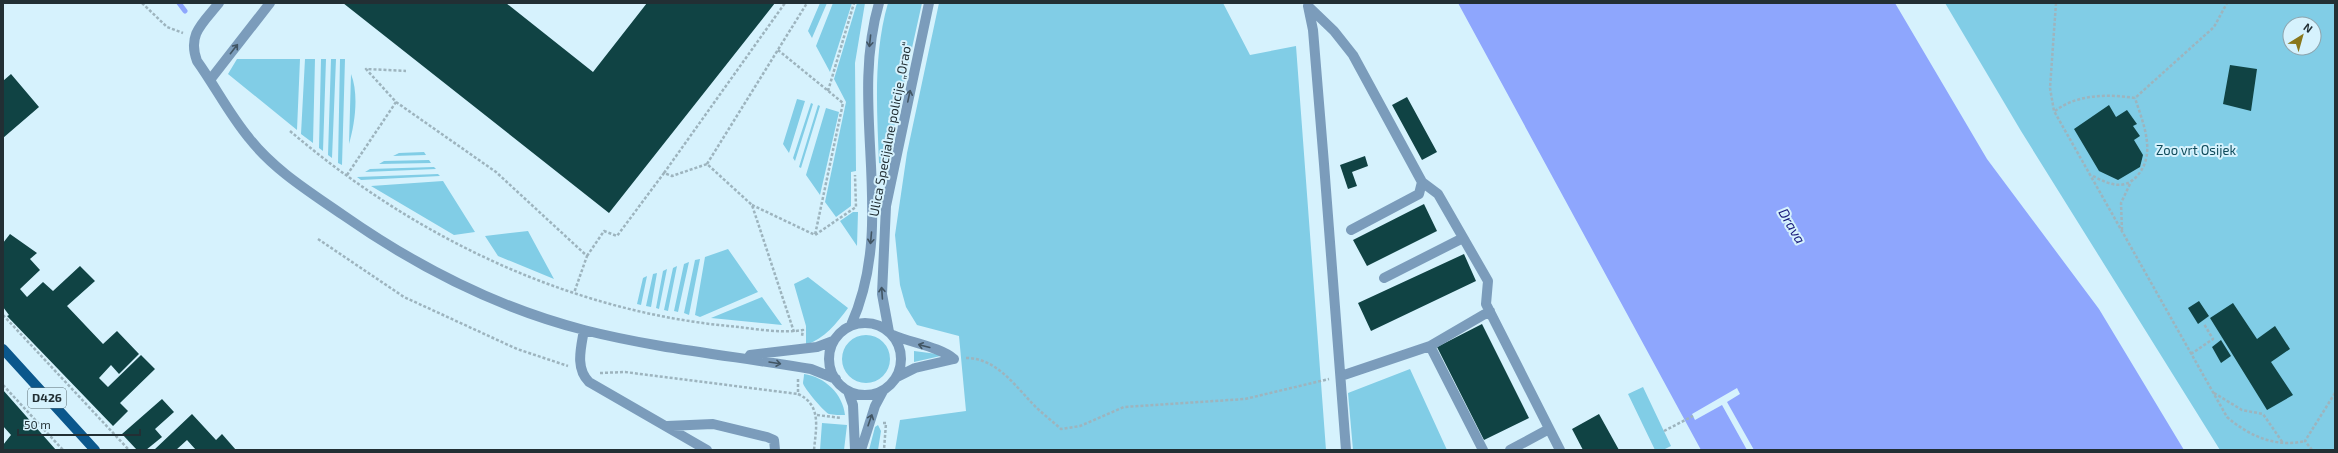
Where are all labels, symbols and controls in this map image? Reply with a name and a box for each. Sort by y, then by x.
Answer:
north arrow [2282,16,2322,56]
text: N [2301,20,2315,35]
one-way arrow [866,34,873,47]
street label: Ulica Specijalne policije „Orao“ [865,40,915,218]
one-way arrow [230,44,238,55]
one-way arrow [905,90,913,103]
park label: Zoo vrt Osijek [2156,142,2236,158]
water label: Drava [1776,205,1809,247]
one-way arrow [867,231,874,244]
one-way arrow [879,287,886,300]
one-way arrow [918,342,931,349]
one-way arrow [768,359,781,367]
road number: D426 [28,388,66,408]
scale bar [18,411,140,437]
one-way arrow [867,414,875,426]
text: 50 m [24,417,51,431]

